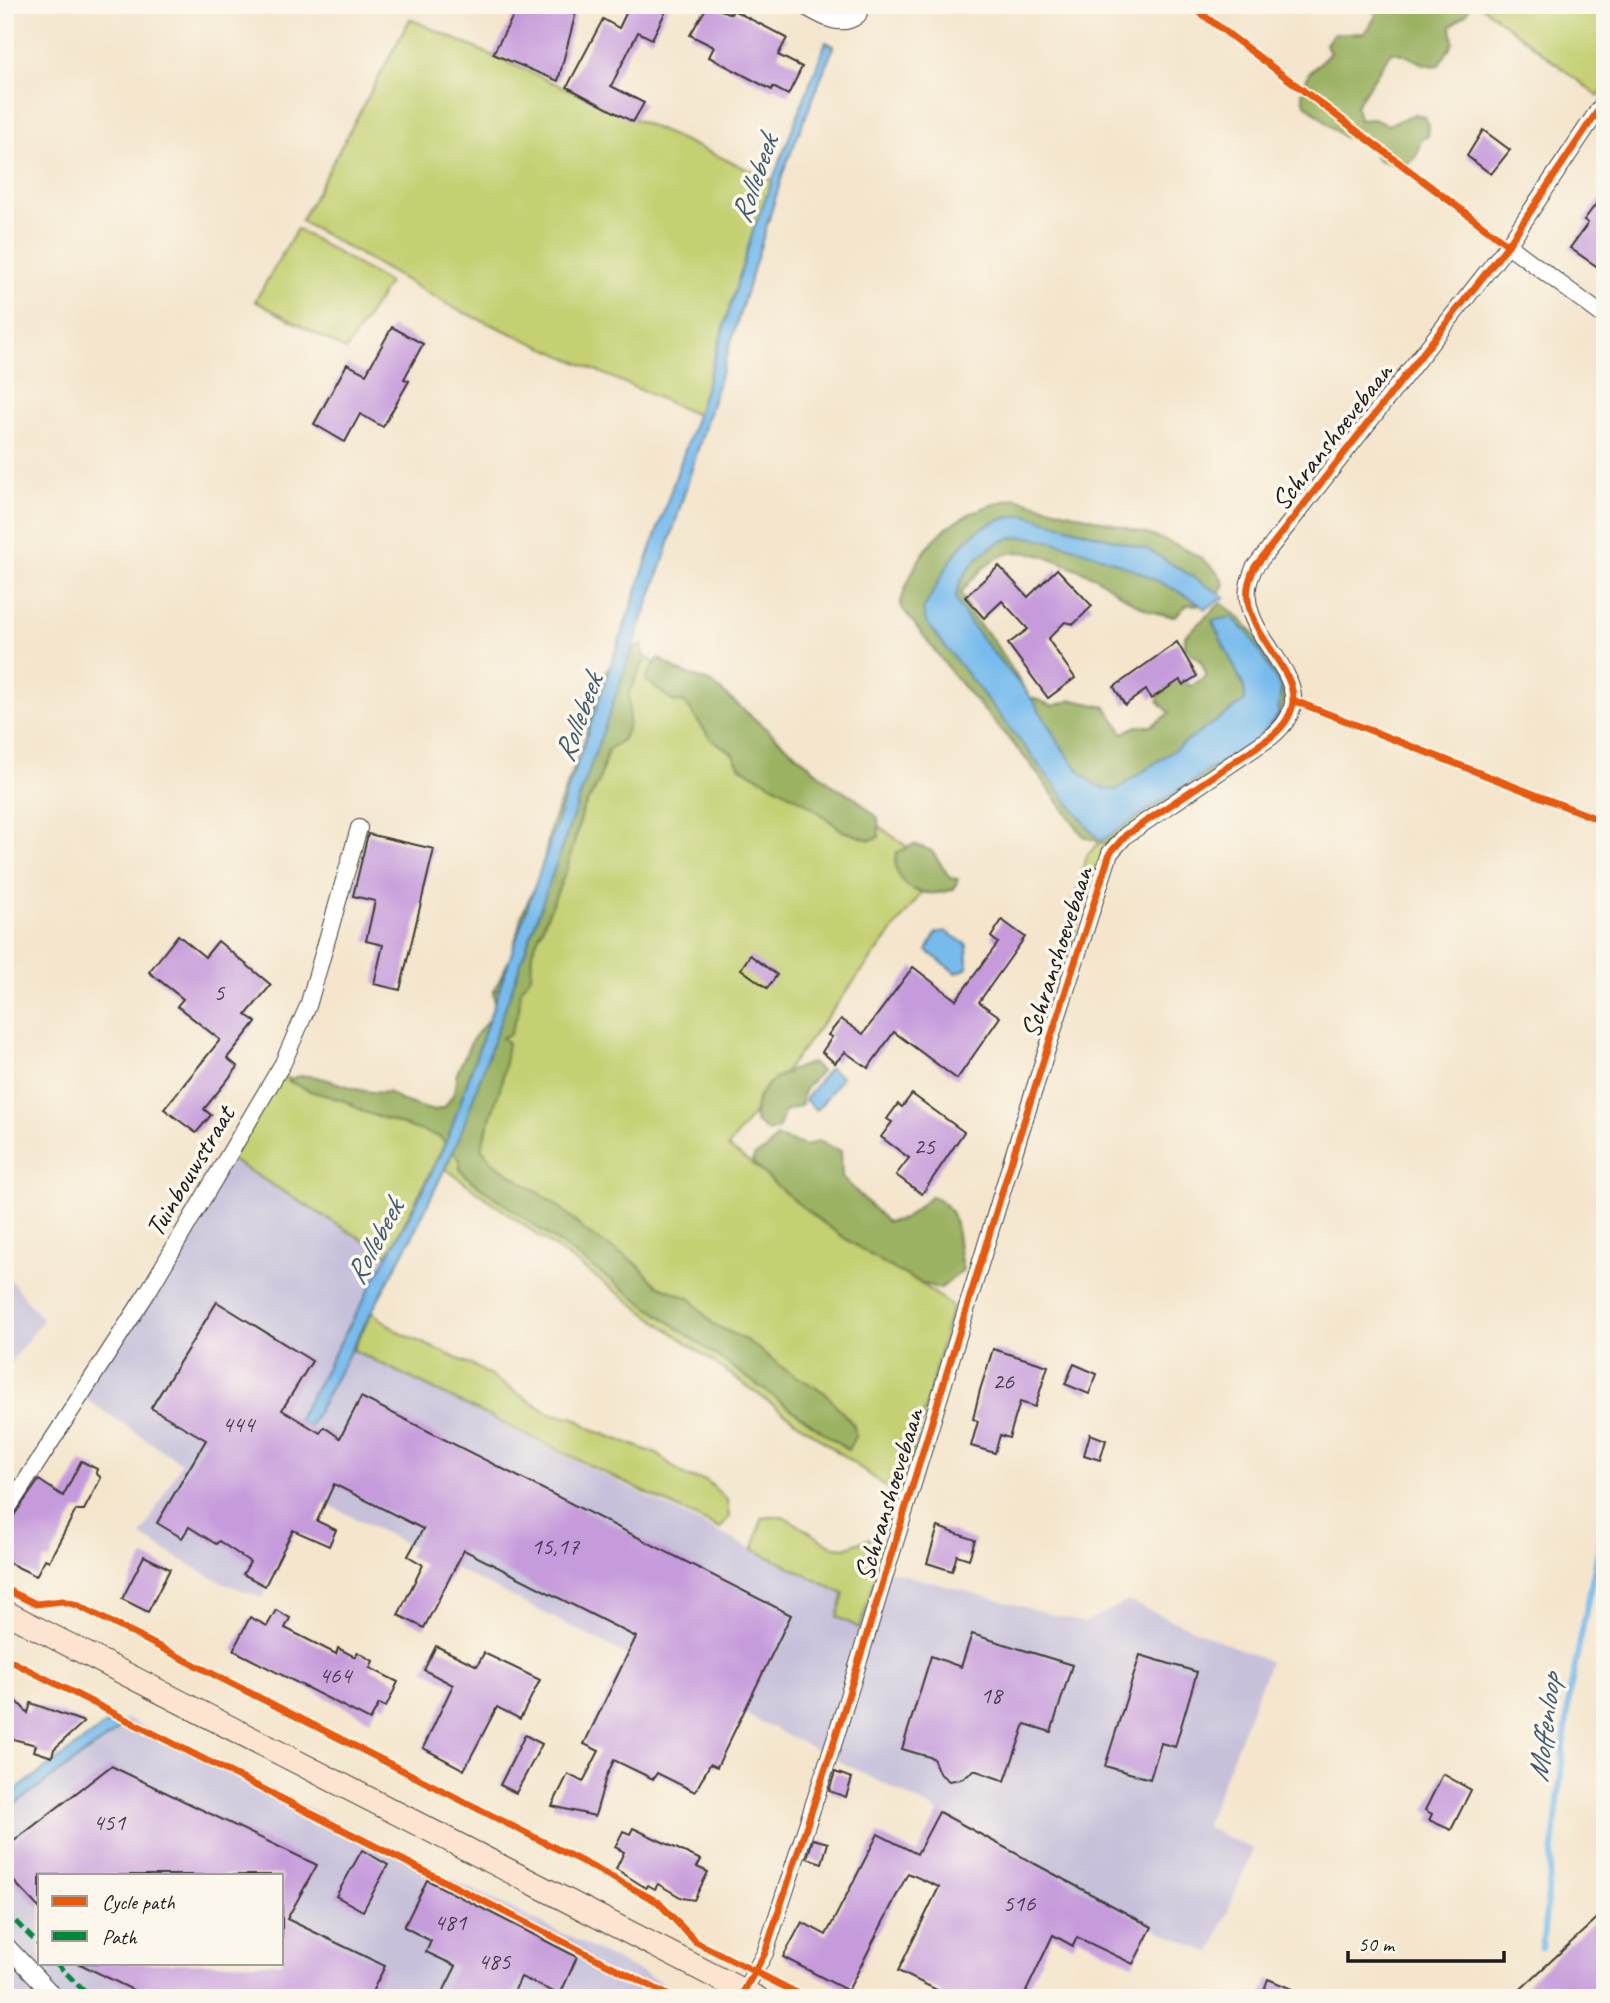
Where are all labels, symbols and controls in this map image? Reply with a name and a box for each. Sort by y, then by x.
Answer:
water label: Rollebeek [721,126,788,228]
street label: Schranshoevebaan [1263,354,1401,517]
water label: Rollebeek [545,665,613,767]
street label: Schranshoevebaan [1012,861,1101,1042]
house number: 5 [214,977,226,1007]
street label: Tuinbouwstraat [137,1097,244,1243]
house number: 25 [913,1131,936,1161]
water label: Rollebeek [336,1189,414,1291]
house number: 26 [992,1366,1015,1396]
street label: Schranshoevebaan [846,1403,932,1584]
house number: 444 [222,1409,256,1439]
house number: 15,17 [531,1531,580,1561]
house number: 464 [319,1660,353,1690]
water label: Moffenloop [1519,1668,1570,1784]
house number: 18 [980,1680,1004,1710]
house number: 451 [93,1807,126,1837]
legend [38,1874,284,1965]
house number: 516 [1003,1888,1036,1918]
text: Cycle path [102,1889,175,1915]
house number: 481 [434,1907,467,1937]
scale bar [1348,1919,1503,1963]
text: Path [102,1924,138,1950]
text: 50 m [1358,1931,1396,1957]
house number: 485 [478,1946,511,1976]

